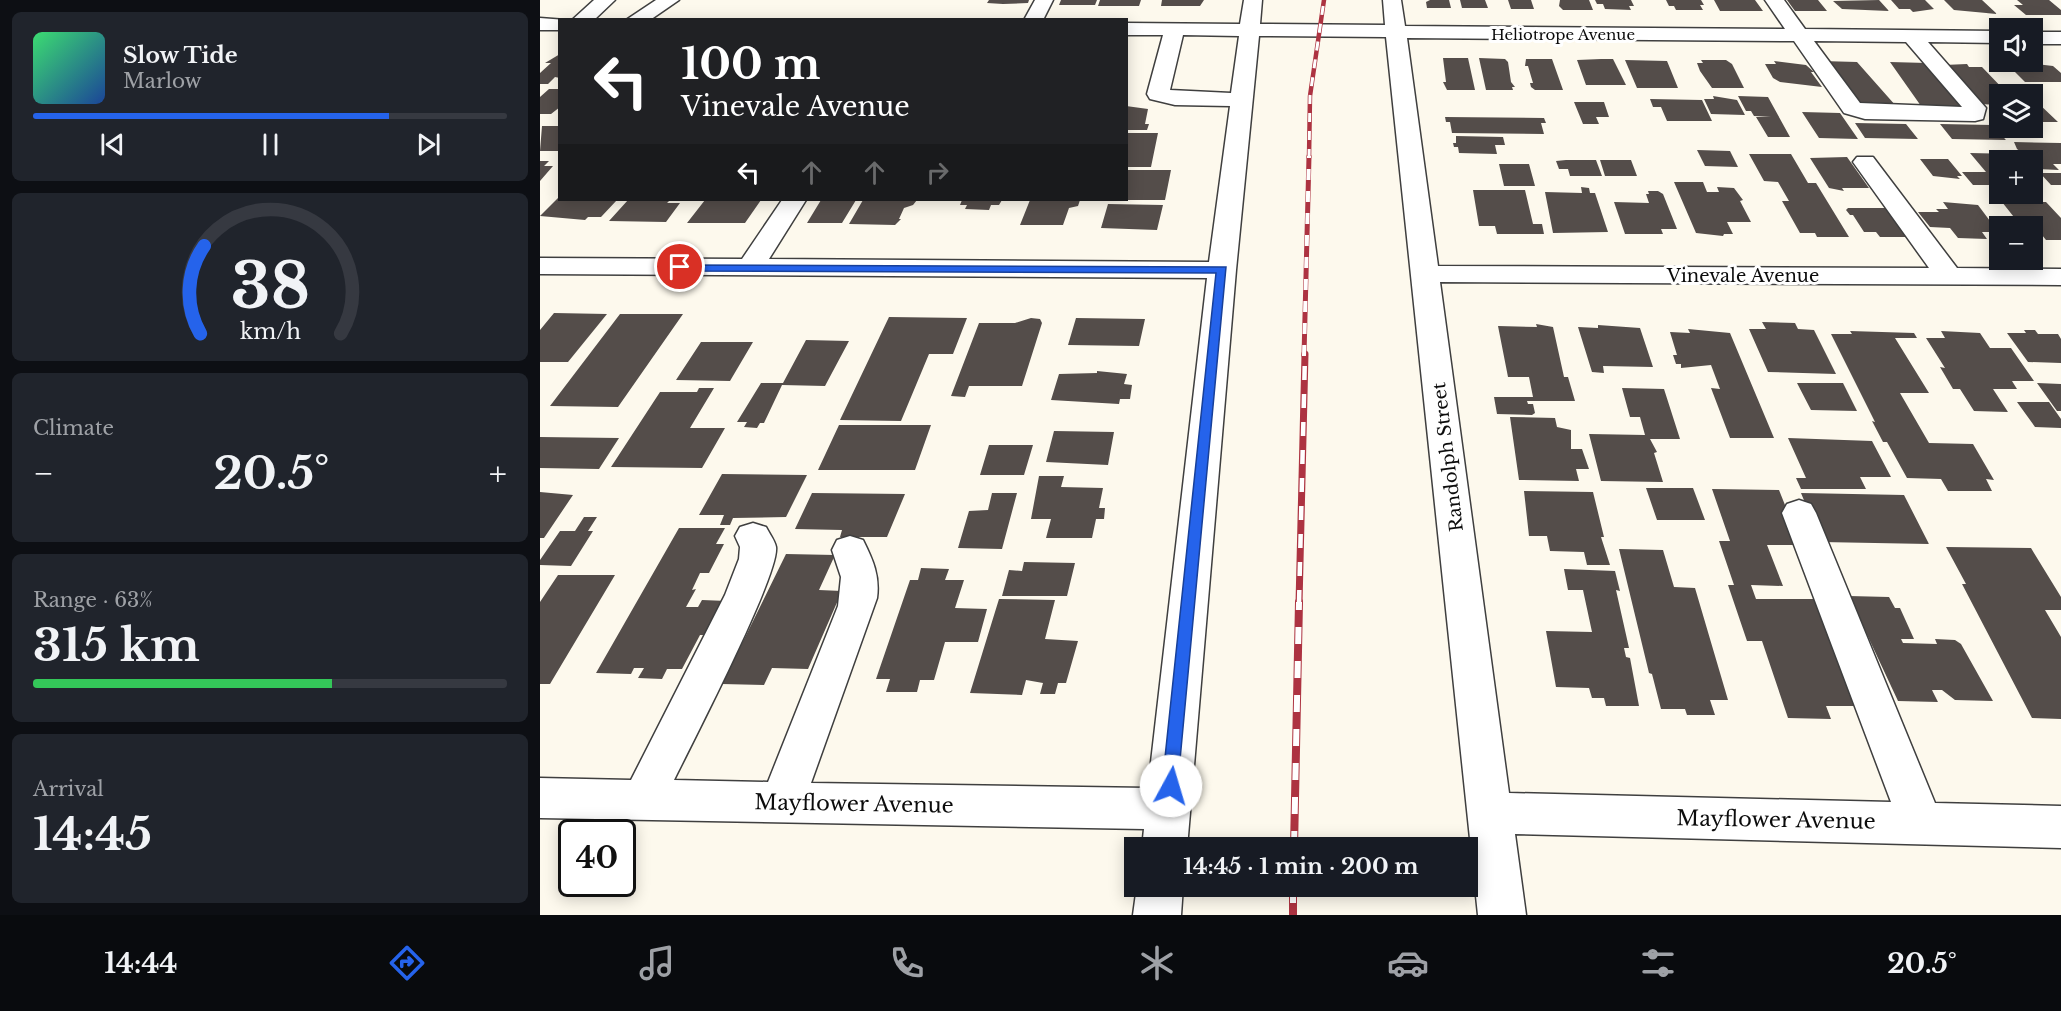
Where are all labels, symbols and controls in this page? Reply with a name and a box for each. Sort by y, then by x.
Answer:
map controls [1989,18,2043,270]
button: sound [1989,18,2043,72]
street label: Heliotrope Avenue [1491,25,1635,44]
text: 100 m [681,38,820,90]
text: Slow Tide [123,42,238,69]
icon: left [582,42,660,120]
text: Marlow [123,69,202,93]
button: layers [1989,84,2043,138]
text: Vinevale Avenue [681,90,910,123]
icon: previous [96,128,129,161]
icon: pause [254,128,287,161]
icon: next [412,128,445,161]
button: + [1989,150,2043,204]
icon: left [732,156,765,189]
icon: ahead [795,156,828,189]
icon: ahead [858,156,891,189]
icon: right [921,156,954,189]
button: − [1989,216,2043,270]
pin [654,241,705,292]
text: 38 [230,247,310,325]
icon: arrive [663,250,696,283]
street label: Vinevale Avenue [1666,265,1819,287]
text: km/h [240,318,301,345]
street label: Randolph Street [1428,381,1468,533]
text: Climate [33,416,114,440]
text: 20.5° [213,445,329,501]
text: − [33,453,54,494]
text: + [489,453,507,494]
text: Range · 63% [33,588,153,612]
text: 315 km [33,617,200,673]
position arrow [1139,754,1203,818]
text: Arrival [33,777,104,801]
street label: Mayflower Avenue [754,789,954,819]
street label: Mayflower Avenue [1676,805,1876,835]
text: 14:45 [33,806,152,862]
speed limit sign: 40 [558,819,636,897]
text: 14:45 · 1 min · 200 m [1183,853,1419,880]
icon: directions [386,942,428,984]
icon: music [636,942,678,984]
icon: phone [886,942,928,984]
icon: climate [1136,942,1178,984]
icon: car [1387,942,1429,984]
icon: filters [1637,942,1679,984]
text: 14:44 [104,947,177,980]
text: 20.5° [1887,947,1957,980]

